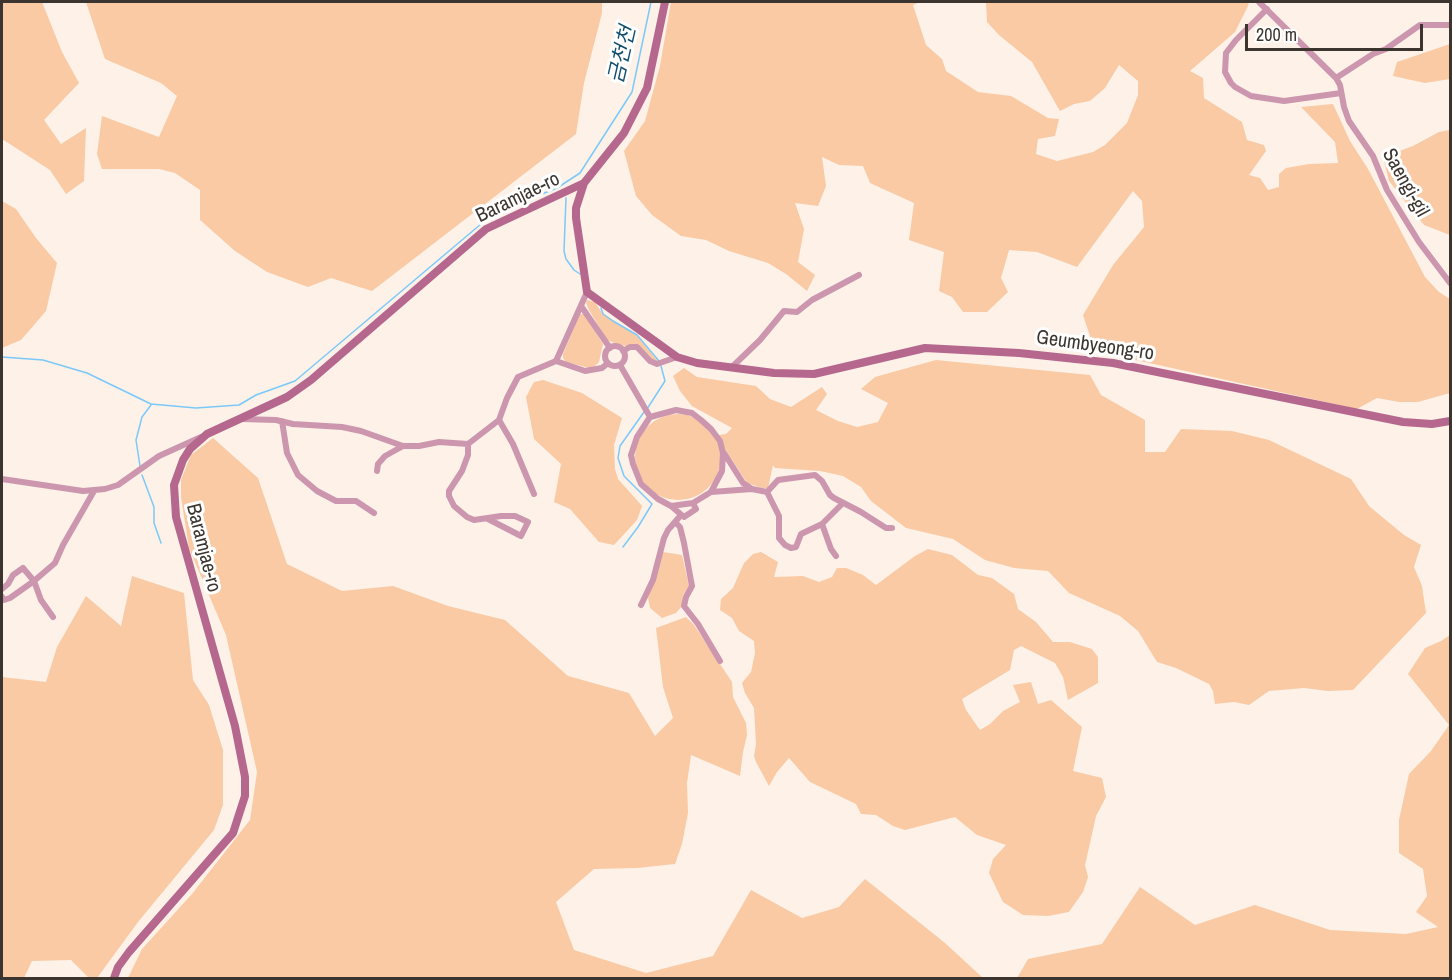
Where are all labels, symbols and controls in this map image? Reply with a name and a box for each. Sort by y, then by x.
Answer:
scale bar [1248,12,1426,50]
text: 200 m [1256,22,1297,47]
water label: 금천천 [604,24,642,86]
street label: Saengi-gil [1376,144,1434,222]
street label: Baramjae-ro [472,167,564,229]
street label: Geumbyeong-ro [1035,326,1155,366]
street label: Baramjae-ro [180,501,226,595]

